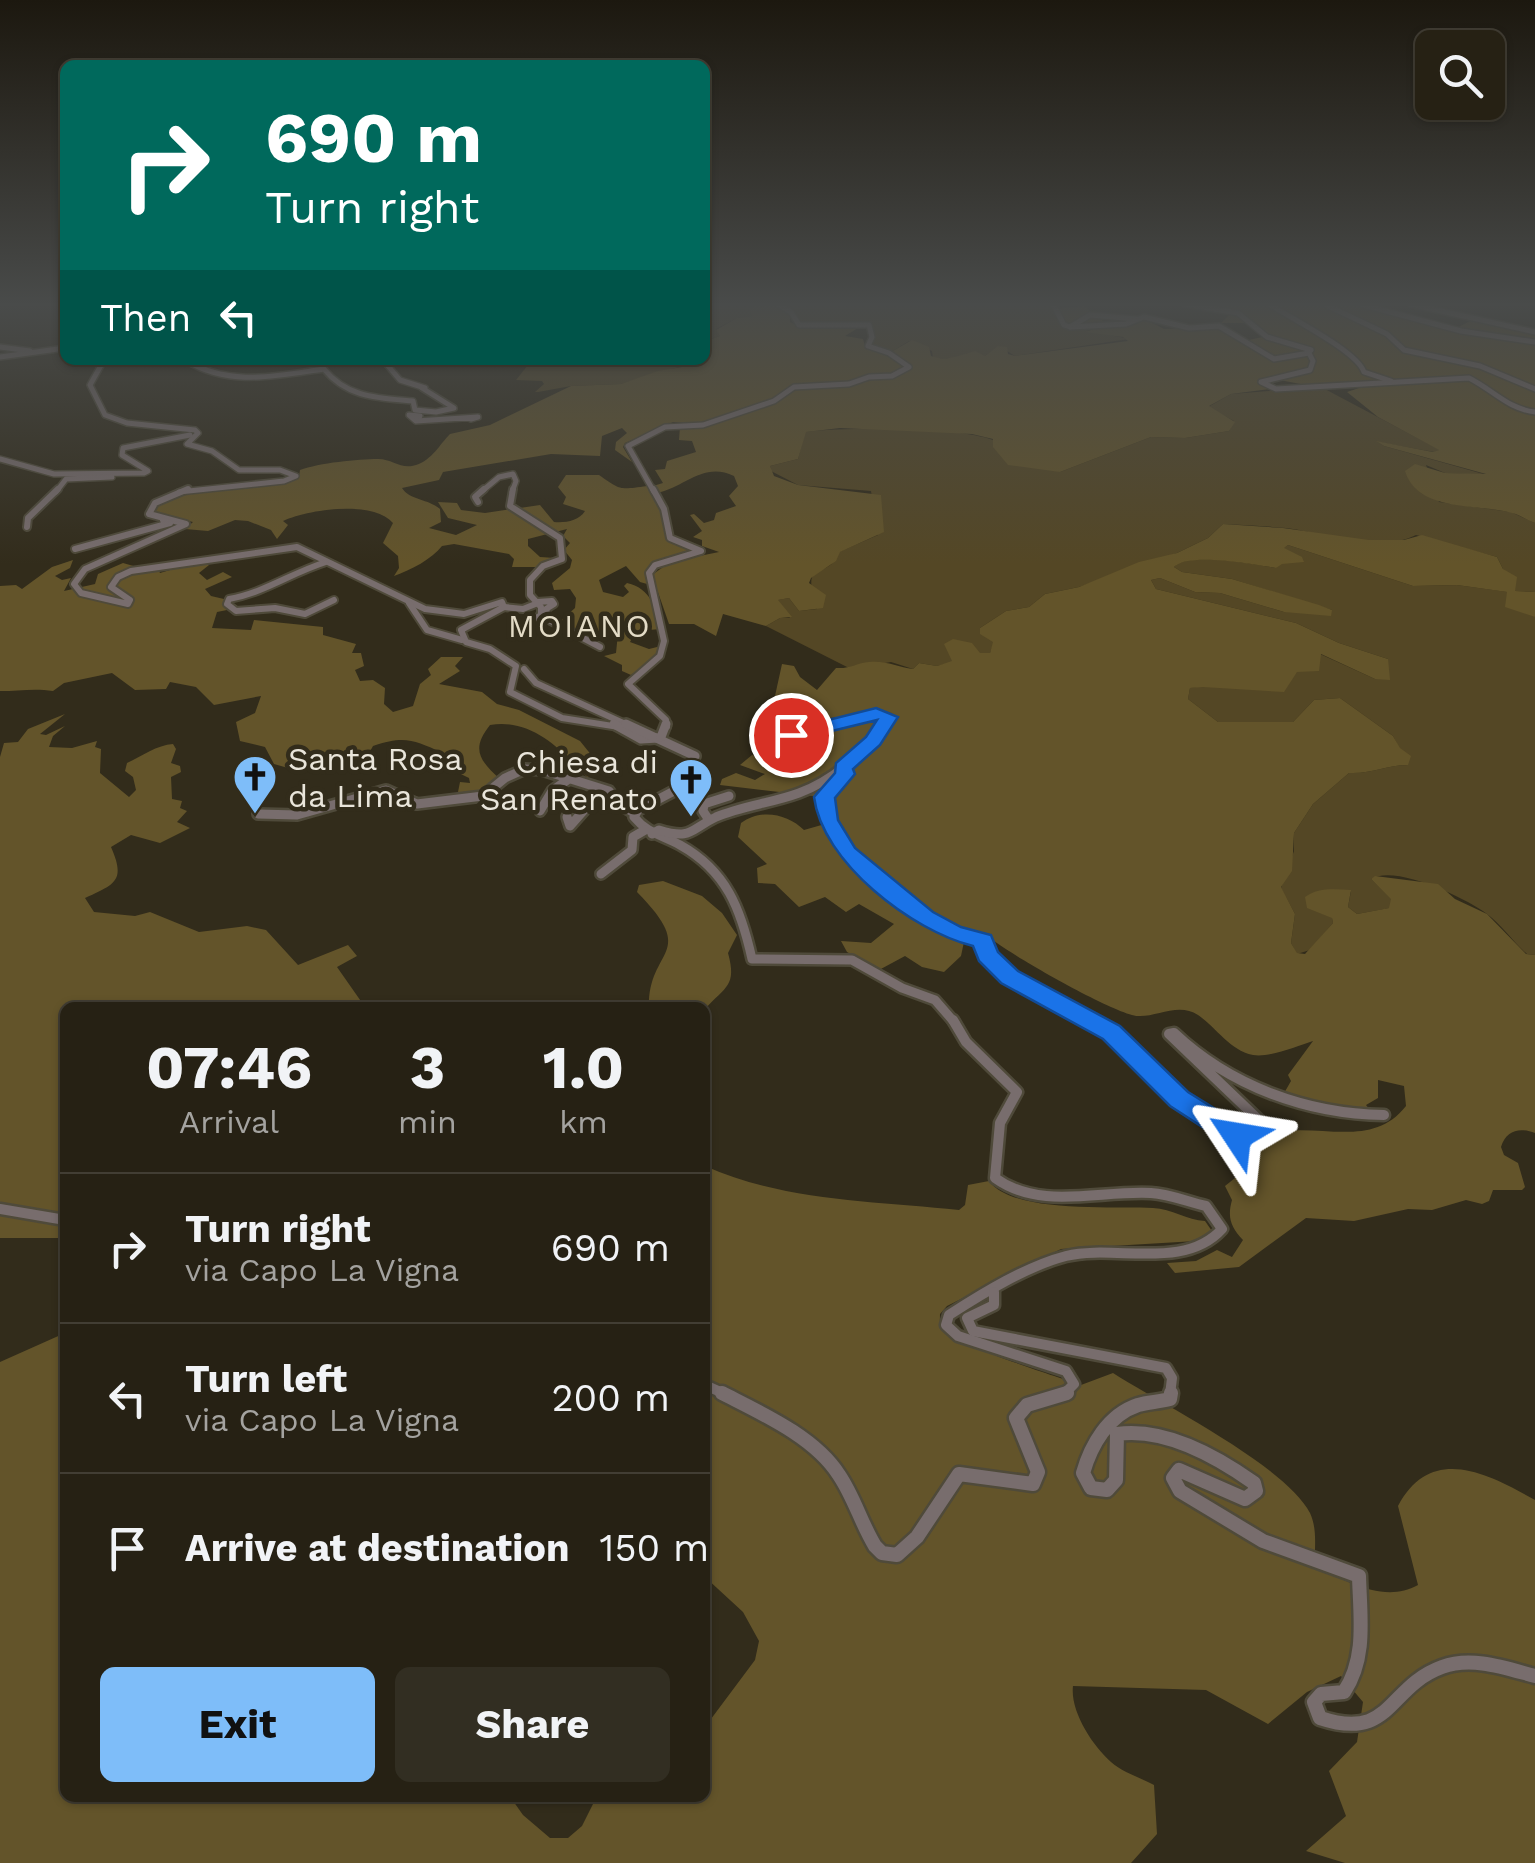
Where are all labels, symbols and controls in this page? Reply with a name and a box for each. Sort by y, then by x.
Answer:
map controls [1415,30,1505,120]
button: search [1415,30,1505,120]
text: 690 m [265,97,482,179]
icon: right [100,100,230,230]
text: Turn right [265,181,479,234]
icon: left [211,290,266,345]
text: Then [100,296,191,340]
district label: MOIANO [508,607,652,645]
pin [749,693,834,778]
icon: arrive [764,708,819,763]
place label: Santa Rosa da Lima [288,740,463,815]
place label: Chiesa di San Renato [480,743,658,818]
church icon: Santa Rosa da Lima [232,754,278,815]
church icon: Chiesa di San Renato [668,757,714,818]
text: 07:46 [146,1032,312,1103]
text: 3 [410,1032,445,1103]
text: 1.0 [543,1032,624,1103]
position arrow [1185,1084,1289,1188]
text: Arrival [179,1103,279,1141]
text: min [398,1103,457,1141]
text: km [559,1103,608,1141]
text: Turn right [185,1207,371,1251]
icon: right [100,1221,155,1276]
text: 690 m [551,1226,670,1270]
text: via Capo La Vigna [185,1251,459,1289]
text: Turn left [185,1357,347,1401]
icon: left [100,1371,155,1426]
text: 200 m [551,1376,670,1420]
text: via Capo La Vigna [185,1401,459,1439]
icon: arrive [100,1521,155,1576]
text: Arrive at destination [185,1526,570,1570]
text: 150 m [600,1526,709,1570]
button: Exit [100,1667,375,1782]
button: Share [395,1667,670,1782]

